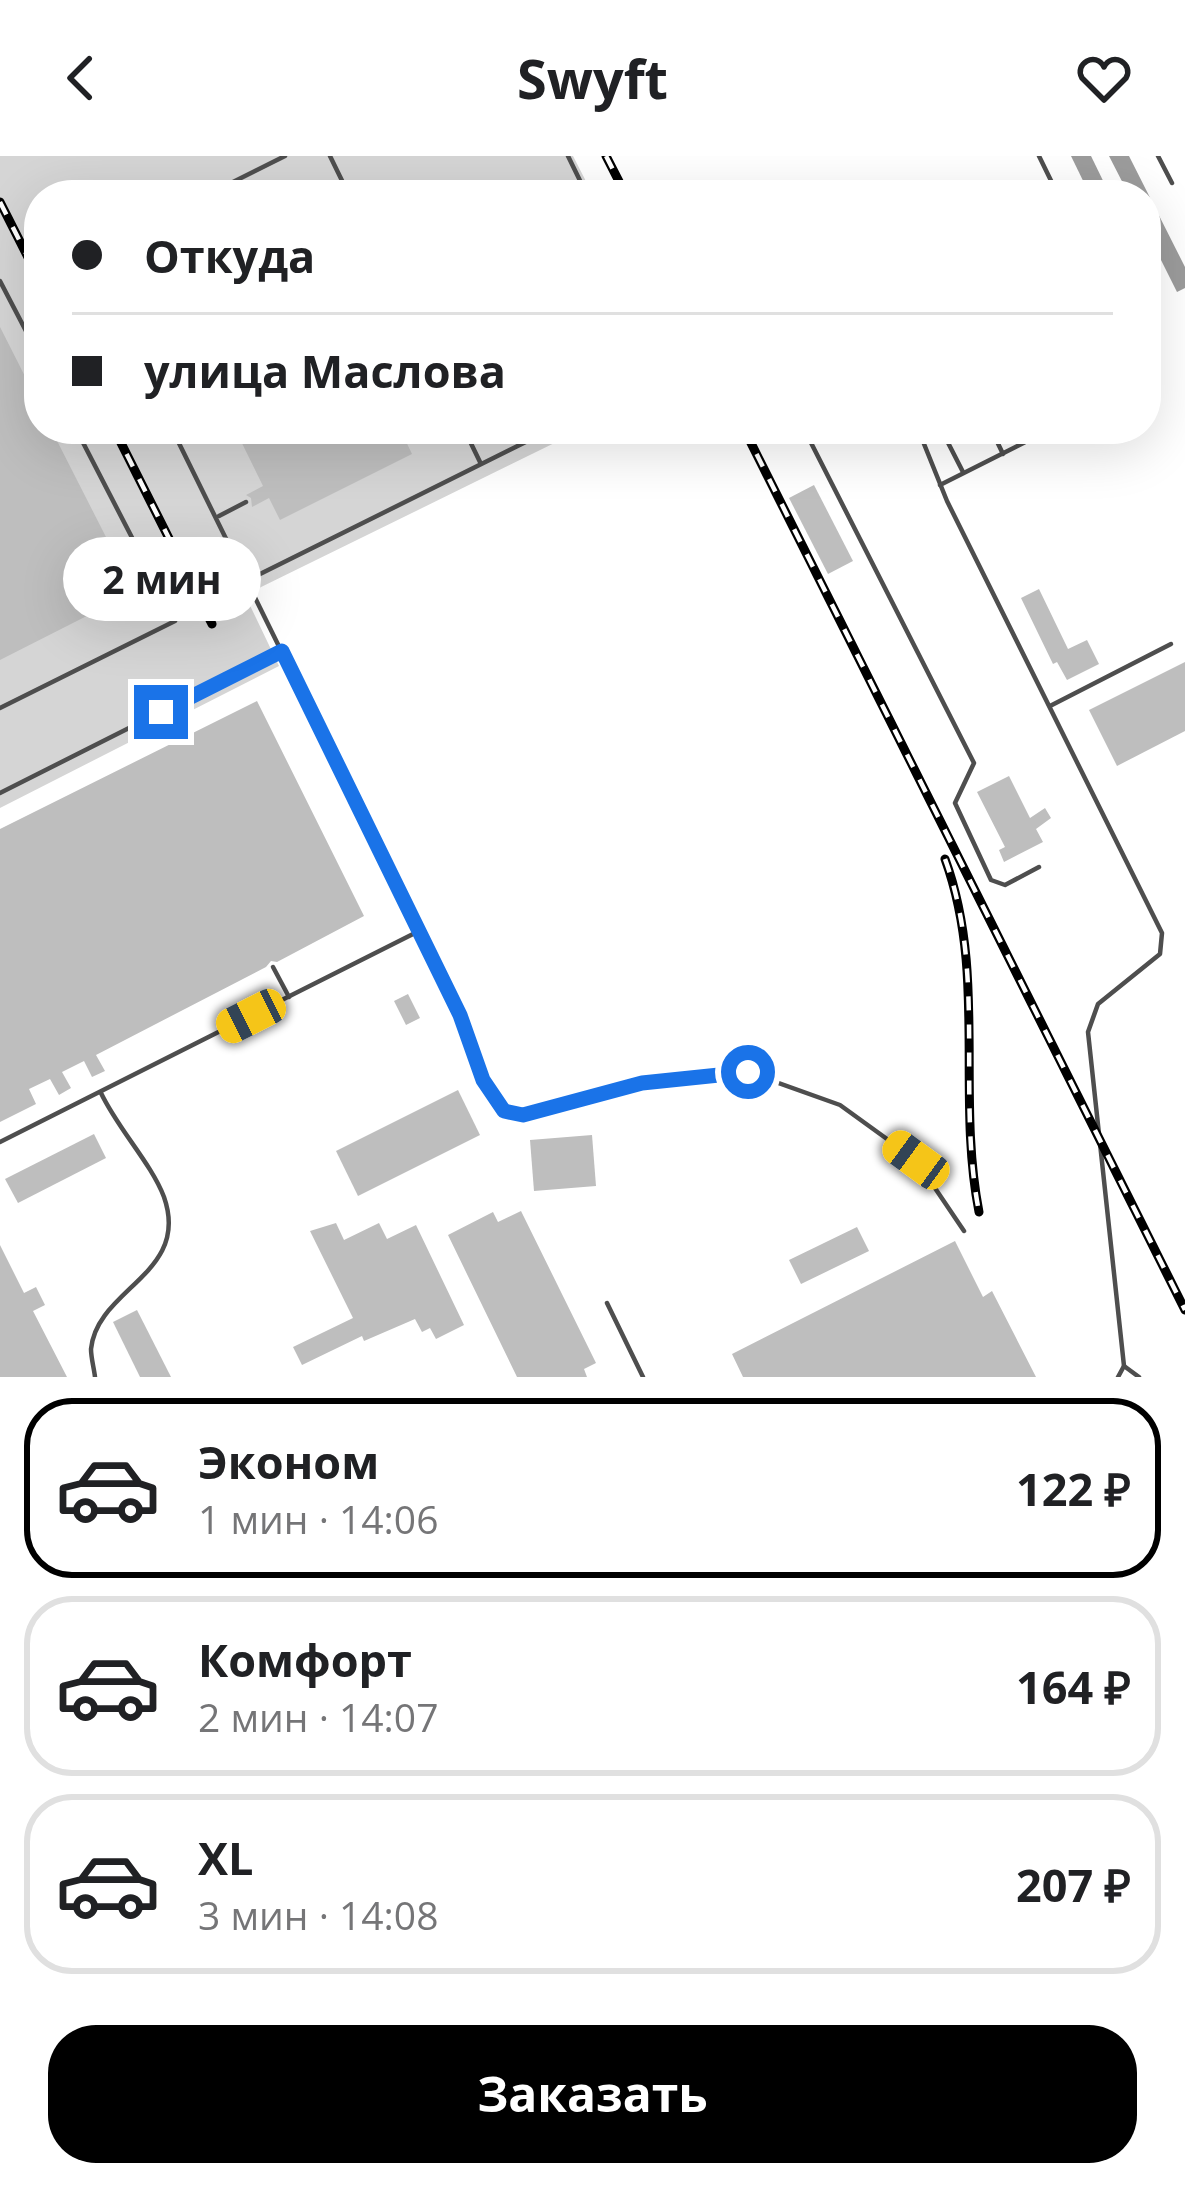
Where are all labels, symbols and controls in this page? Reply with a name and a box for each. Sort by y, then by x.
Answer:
text: Swyft [517,41,668,115]
icon: back [48,45,114,111]
icon: heart [1071,45,1137,111]
text: Откуда [144,225,315,286]
text: улица Маслова [144,340,506,401]
callout: 2 мин [62,538,260,622]
text: 2 мин [102,552,222,605]
route end [134,685,188,739]
car [211,984,291,1048]
route start [721,1045,775,1099]
car [876,1124,956,1196]
text: Эконом [198,1431,379,1492]
icon: car [54,1434,162,1542]
text: 122 ₽ [1016,1458,1131,1519]
text: 1 мин · 14:06 [198,1492,438,1545]
text: Комфорт [198,1629,412,1690]
icon: car [54,1632,162,1740]
text: 164 ₽ [1016,1656,1131,1717]
text: 2 мин · 14:07 [198,1690,438,1743]
text: XL [198,1827,253,1888]
icon: car [54,1830,162,1938]
text: 207 ₽ [1016,1854,1131,1915]
text: 3 мин · 14:08 [198,1888,438,1941]
button: Заказать [48,2025,1137,2163]

